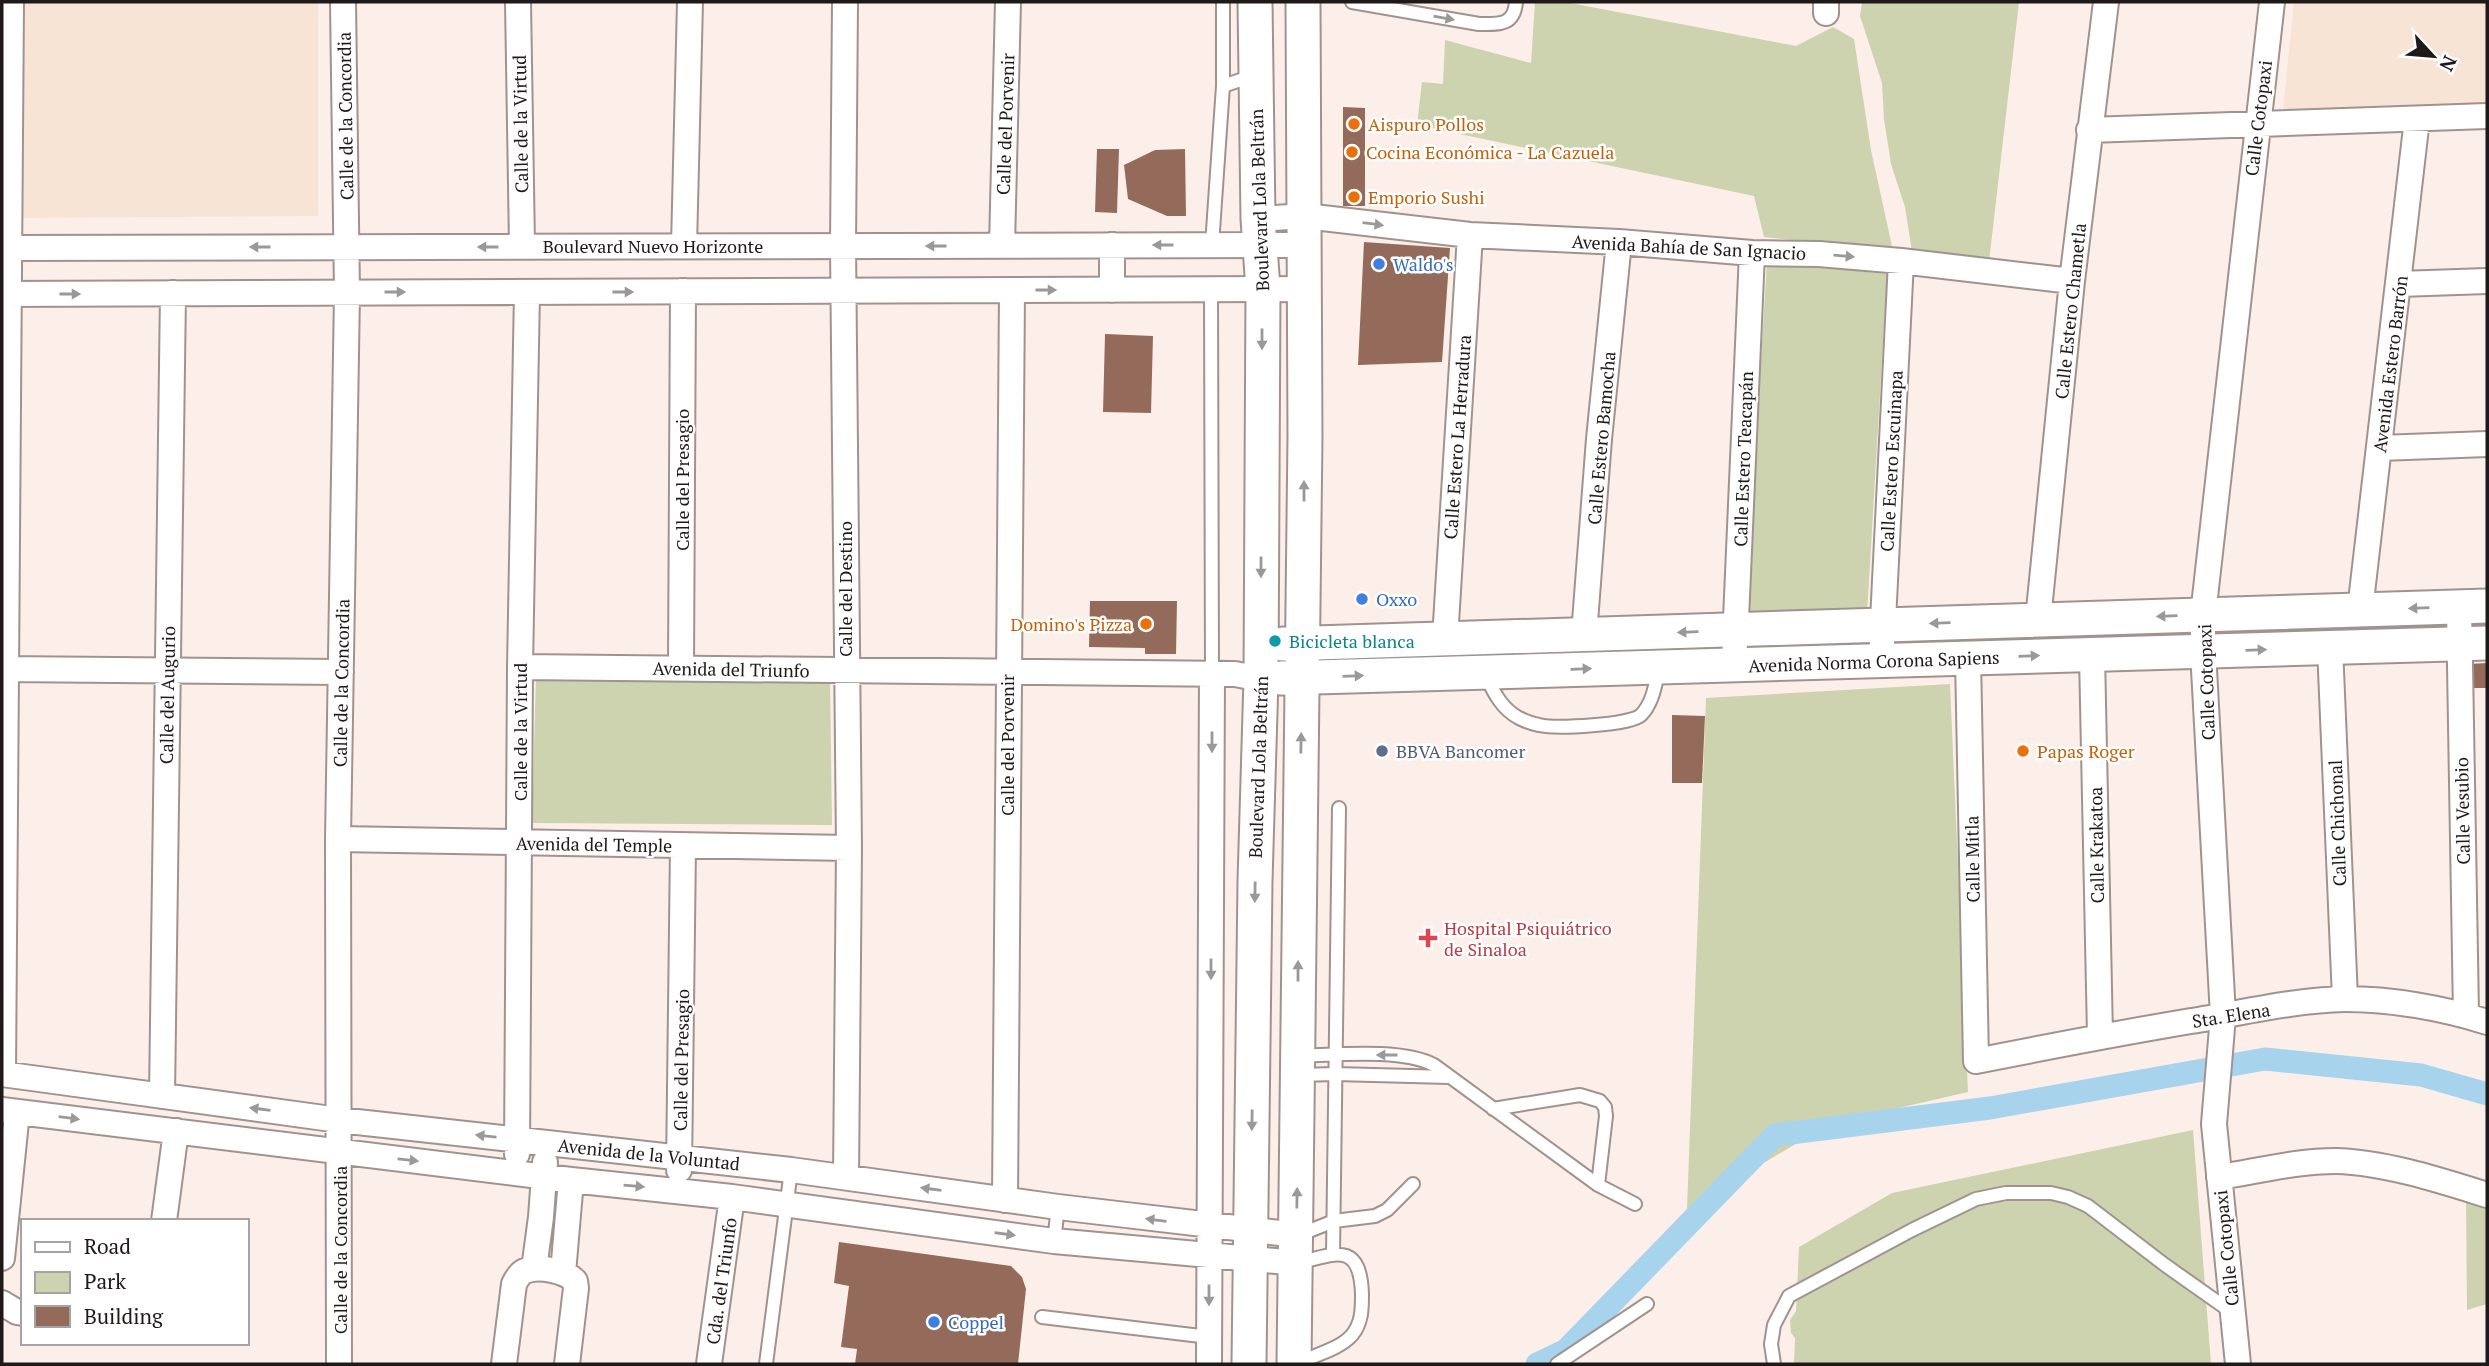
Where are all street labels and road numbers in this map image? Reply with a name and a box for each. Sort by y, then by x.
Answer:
street label: Calle de la Concordia [332,32,358,200]
street label: Calle del Porvenir [991,53,1019,195]
street label: Calle de la Virtud [507,55,533,193]
street label: Calle Cotopaxi [2239,59,2277,177]
street label: Boulevard Lola Beltrán [1244,108,1274,292]
street label: Calle Estero Chametla [2049,222,2091,400]
street label: Avenida Bahía de San Ignacio [1571,229,1807,265]
street label: Boulevard Nuevo Horizonte [543,234,763,258]
street label: Avenida Estero Barrón [2367,274,2413,454]
street label: Calle Estero La Herradura [1438,334,1476,540]
street label: Calle Estero Bamocha [1581,350,1621,526]
street label: Calle Estero Teacapán [1728,370,1758,547]
street label: Calle Estero Escuinapa [1874,370,1908,552]
street label: Calle del Presagio [670,409,694,551]
street label: Calle del Destino [833,521,857,657]
street label: Calle de la Concordia [328,599,354,767]
street label: Calle Cotopaxi [2192,623,2220,741]
street label: Calle del Augurio [154,626,180,764]
street label: Avenida Norma Corona Sapiens [1748,645,2000,677]
street label: Avenida del Triunfo [652,656,810,682]
street label: Calle de la Virtud [508,663,532,801]
street label: Calle del Porvenir [995,674,1019,816]
street label: Boulevard Lola Beltrán [1243,675,1273,859]
street label: Calle Vesubio [2449,757,2475,865]
street label: Calle Chichonal [2323,759,2351,887]
street label: Calle Krakatoa [2083,786,2109,904]
street label: Calle Mitla [1959,815,1985,903]
street label: Avenida del Temple [516,831,672,857]
street label: Calle del Presagio [668,989,694,1131]
street label: Sta. Elena [2190,997,2272,1033]
street label: Avenida de la Voluntad [557,1132,741,1176]
street label: Calle de la Concordia [328,1166,352,1334]
street label: Calle Cotopaxi [2208,1189,2244,1307]
street label: Cda. del Triunfo [700,1216,742,1346]

